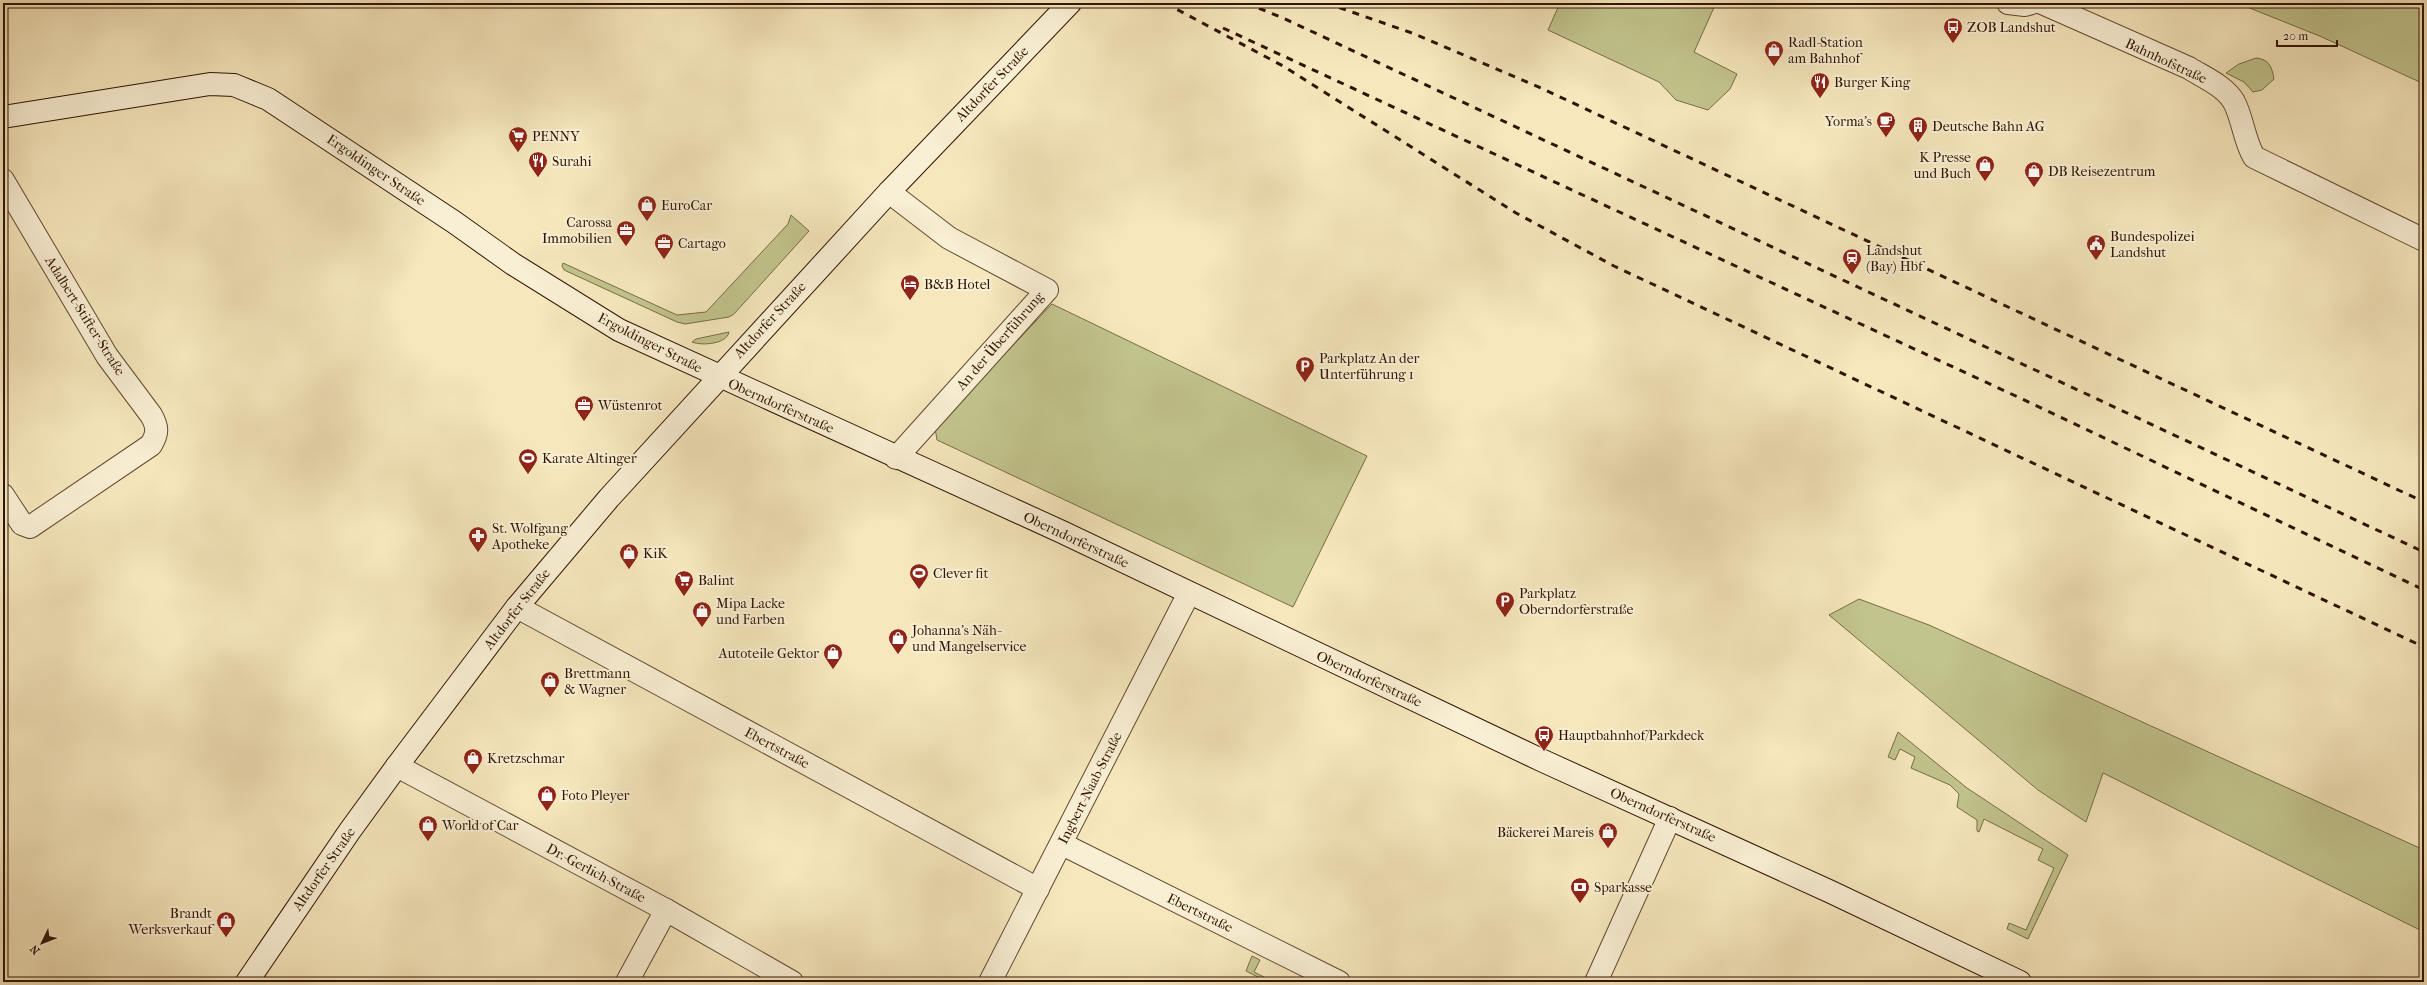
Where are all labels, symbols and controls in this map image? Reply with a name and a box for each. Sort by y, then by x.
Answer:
bus stop icon: ZOB Landshut [1942,16,1964,44]
place label: ZOB Landshut [1967,19,2056,36]
scale bar [2277,22,2337,48]
text: 20 m [2283,29,2308,43]
place label: Radl-Station am Bahnhof [1788,34,1863,67]
street label: Bahnhofstraße [2122,35,2210,87]
shop icon: Radl-Station am Bahnhof [1763,39,1785,67]
street label: Altdorfer Straße [951,43,1032,126]
restaurant icon: Burger King [1809,71,1831,99]
place label: Burger King [1834,74,1911,91]
cafe icon: Yorma's [1875,110,1897,138]
place label: Yorma's [1824,113,1872,130]
building icon: Deutsche Bahn AG [1907,115,1929,143]
place label: Deutsche Bahn AG [1932,118,2045,135]
supermarket icon: PENNY [507,125,529,153]
place label: PENNY [532,128,580,145]
street label: Ergoldinger Straße [324,131,429,209]
place label: K Presse und Buch [1912,149,1971,182]
restaurant icon: Surahi [527,150,549,178]
place label: Surahi [552,153,592,170]
shop icon: K Presse und Buch [1974,154,1996,182]
shop icon: DB Reisezentrum [2023,160,2045,188]
place label: DB Reisezentrum [2048,163,2156,180]
shop icon: EuroCar [636,194,658,222]
place label: EuroCar [661,197,712,214]
place label: Carossa Immobilien [542,214,613,247]
office icon: Carossa Immobilien [615,219,637,247]
place label: Bundespolizei Landshut [2110,228,2195,261]
office icon: Cartago [653,232,675,260]
public building icon: Bundespolizei Landshut [2085,233,2107,261]
place label: Cartago [678,235,726,252]
place label: Landshut (Bay) Hbf [1866,242,1926,275]
station icon: Landshut (Bay) Hbf [1841,247,1863,275]
street label: Adalbert-Stifter-Straße [41,252,129,379]
hotel icon: B&B Hotel [899,273,921,301]
place label: B&B Hotel [924,276,991,293]
street label: Altdorfer Straße [730,278,810,362]
street label: An der Überführung [952,288,1048,394]
street label: Ergoldinger Straße [595,309,705,377]
place label: Parkplatz An der Unterführung 1 [1319,350,1420,383]
parking icon: Parkplatz An der Unterführung 1 [1294,355,1316,383]
street label: Oberndorferstraße [725,375,837,437]
office icon: Wüstenrot [573,394,595,422]
place label: Wüstenrot [597,397,662,414]
sports icon: Karate Altinger [517,447,539,475]
place label: Karate Altinger [542,450,637,467]
street label: Oberndorferstraße [1021,508,1132,572]
place label: St. Wolfgang Apotheke [491,520,568,553]
pharmacy icon: St. Wolfgang Apotheke [467,525,489,553]
shop icon: KiK [618,542,640,570]
place label: KiK [643,545,668,562]
sports icon: Clever fit [908,562,930,590]
street label: Altdorfer Straße [480,565,554,654]
place label: Clever fit [933,565,988,582]
supermarket icon: Balint [673,569,695,597]
place label: Balint [698,572,735,589]
place label: Parkplatz Oberndorferstraße [1519,585,1633,618]
parking icon: Parkplatz Oberndorferstraße [1494,590,1516,618]
place label: Mipa Lacke und Farben [715,595,785,628]
shop icon: Mipa Lacke und Farben [691,600,713,628]
place label: Johanna's Näh- und Mangelservice [911,622,1027,655]
shop icon: Johanna's Näh- und Mangelservice [887,627,909,655]
shop icon: Autoteile Gektor [822,642,844,670]
place label: Autoteile Gektor [717,645,819,662]
street label: Oberndorferstraße [1314,647,1425,711]
place label: Brettmann & Wagner [564,665,630,698]
shop icon: Brettmann & Wagner [539,670,561,698]
street label: Ebertstraße [742,724,812,772]
bus stop icon: Hauptbahnhof/Parkdeck [1533,724,1555,752]
place label: Hauptbahnhof/Parkdeck [1558,727,1705,744]
street label: Ingbert-Naab-Straße [1054,729,1126,847]
shop icon: Kretzschmar [462,747,484,775]
place label: Kretzschmar [487,750,564,767]
shop icon: Foto Pleyer [536,784,558,812]
street label: Oberndorferstraße [1607,784,1719,846]
place label: Foto Pleyer [561,787,630,804]
shop icon: World of Car [417,814,439,842]
place label: World of Car [441,817,519,834]
shop icon: Bäckerei Mareis [1597,821,1619,849]
street label: Altdorfer Straße [288,824,359,915]
place label: Bäckerei Mareis [1497,824,1594,841]
street label: Dr.-Gerlich-Straße [543,840,649,906]
bank icon: Sparkasse [1569,876,1591,904]
place label: Sparkasse [1594,879,1652,896]
street label: Ebertstraße [1164,890,1236,936]
place label: Brandt Werksverkauf [127,905,215,938]
shop icon: Brandt Werksverkauf [215,910,237,938]
north arrow [22,923,62,963]
text: N [27,942,43,957]

